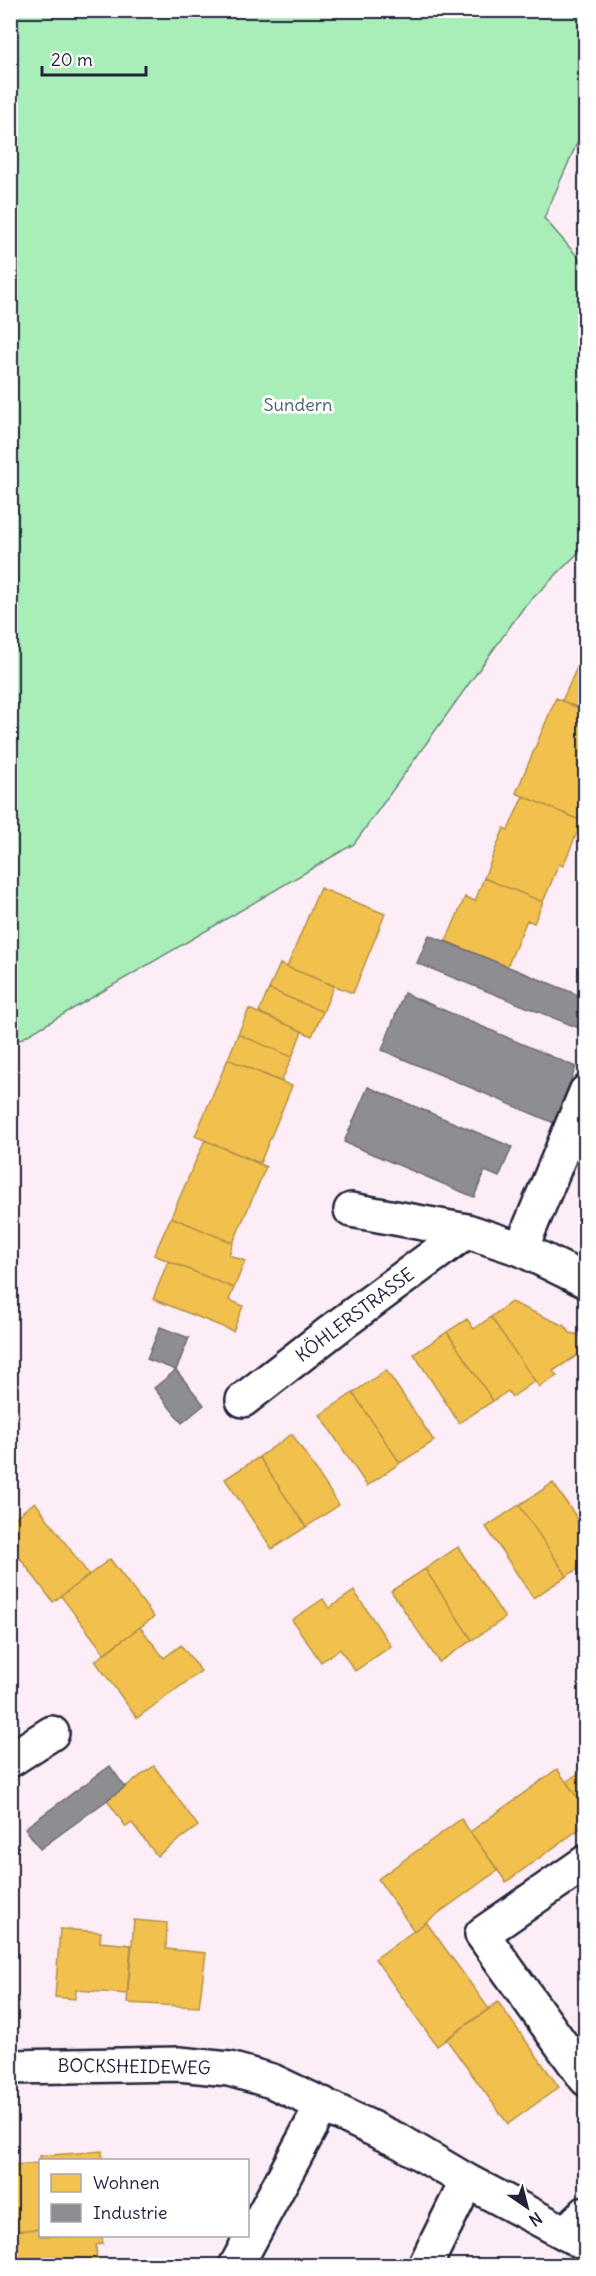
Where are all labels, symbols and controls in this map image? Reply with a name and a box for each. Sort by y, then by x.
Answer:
scale bar [42,39,146,77]
text: 20 m [51,48,93,71]
park label: Sundern [264,393,332,416]
street label: KÖHLERSTRASSE [291,1263,418,1367]
street label: BOCKSHEIDEWEG [57,2054,211,2079]
legend [39,2159,249,2237]
text: Wohnen [93,2171,160,2194]
north arrow [497,2177,557,2237]
text: Industrie [93,2201,168,2224]
text: N [525,2208,546,2231]

